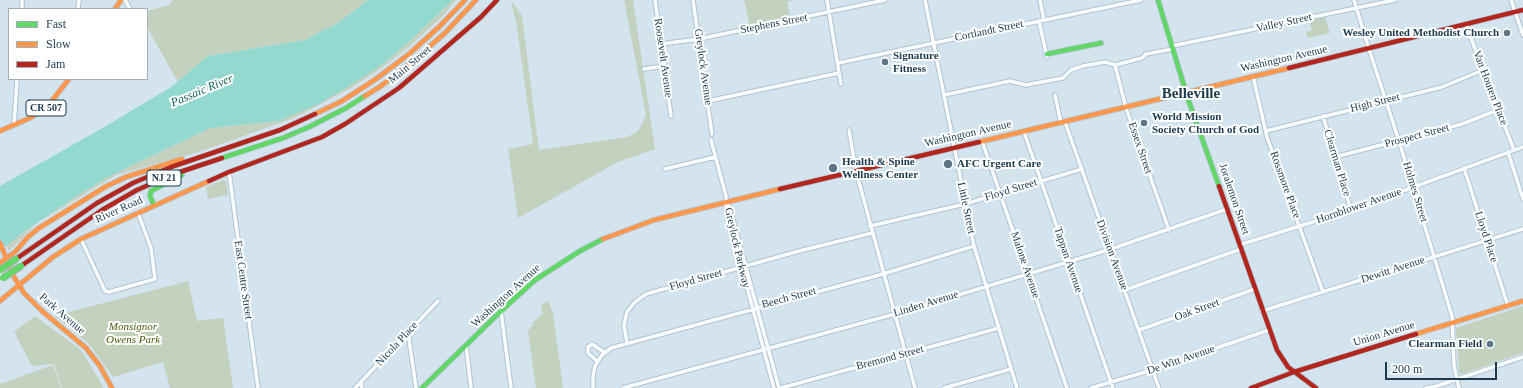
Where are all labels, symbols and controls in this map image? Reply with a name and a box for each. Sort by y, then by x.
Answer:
legend [8,8,148,80]
street label: Stephens Street [739,11,809,37]
street label: Valley Street [1255,11,1313,35]
text: Fast [46,17,66,31]
street label: Roosevelt Avenue [651,17,675,99]
street label: Cortlandt Street [953,17,1025,45]
place label: Wesley United Methodist Church [1342,26,1499,40]
street label: Greylock Avenue [691,28,715,106]
marker: Wesley United Methodist Church [1502,28,1512,38]
text: Slow [46,37,71,51]
street label: Main Street [386,43,434,87]
street label: Washington Avenue [1239,43,1329,75]
place label: Signature Fitness [893,49,939,75]
street label: Van Houten Place [1470,49,1510,127]
text: Jam [46,57,65,71]
marker: Signature Fitness [880,57,890,67]
water label: Passaic River [169,71,235,111]
district label: Belleville [1162,85,1220,103]
street label: High Street [1349,90,1401,116]
road number: CR 507 [26,100,66,116]
place label: World Mission Society Church of God [1152,110,1259,136]
street label: Washington Avenue [923,118,1013,150]
marker: World Mission Society Church of God [1139,118,1149,128]
street label: Essex Street [1125,120,1155,176]
street label: Prospect Street [1383,121,1451,151]
street label: Clearman Place [1321,128,1353,198]
street label: Rossmore Place [1267,150,1303,220]
place label: Health & Spine Wellness Center [842,155,918,181]
place label: AFC Urgent Care [957,157,1041,171]
marker: AFC Urgent Care [942,158,954,170]
street label: Holmes Street [1400,160,1430,224]
marker: Health & Spine Wellness Center [827,162,839,174]
street label: Joralemon Street [1216,162,1252,236]
road number: NJ 21 [147,170,181,186]
street label: Floyd Street [983,176,1039,204]
street label: Little Street [954,181,978,235]
street label: Hornblower Avenue [1315,185,1403,227]
street label: River Road [93,194,145,226]
street label: Greylock Parkway [721,206,753,290]
street label: Lloyd Place [1472,210,1500,264]
street label: Division Avenue [1093,218,1131,292]
street label: Tappan Avenue [1051,226,1085,294]
street label: Malone Avenue [1007,230,1043,300]
street label: East Centre Street [231,240,255,320]
street label: Dewitt Avenue [1360,254,1426,286]
street label: Washington Avenue [469,262,543,330]
street label: Floyd Street [668,266,724,294]
street label: Beech Street [760,284,818,312]
street label: Linden Avenue [892,288,960,320]
street label: Park Avenue [36,291,88,337]
street label: Oak Street [1173,296,1221,324]
street label: Union Avenue [1352,318,1416,350]
street label: Nicola Place [373,319,421,369]
park label: Monsignor Owens Park [106,320,160,346]
place label: Clearman Field [1408,337,1482,351]
marker: Clearman Field [1485,339,1495,349]
street label: De Witt Avenue [1145,342,1217,378]
street label: Bremond Street [855,343,925,373]
scale bar [1387,354,1499,380]
text: 200 m [1392,362,1422,376]

